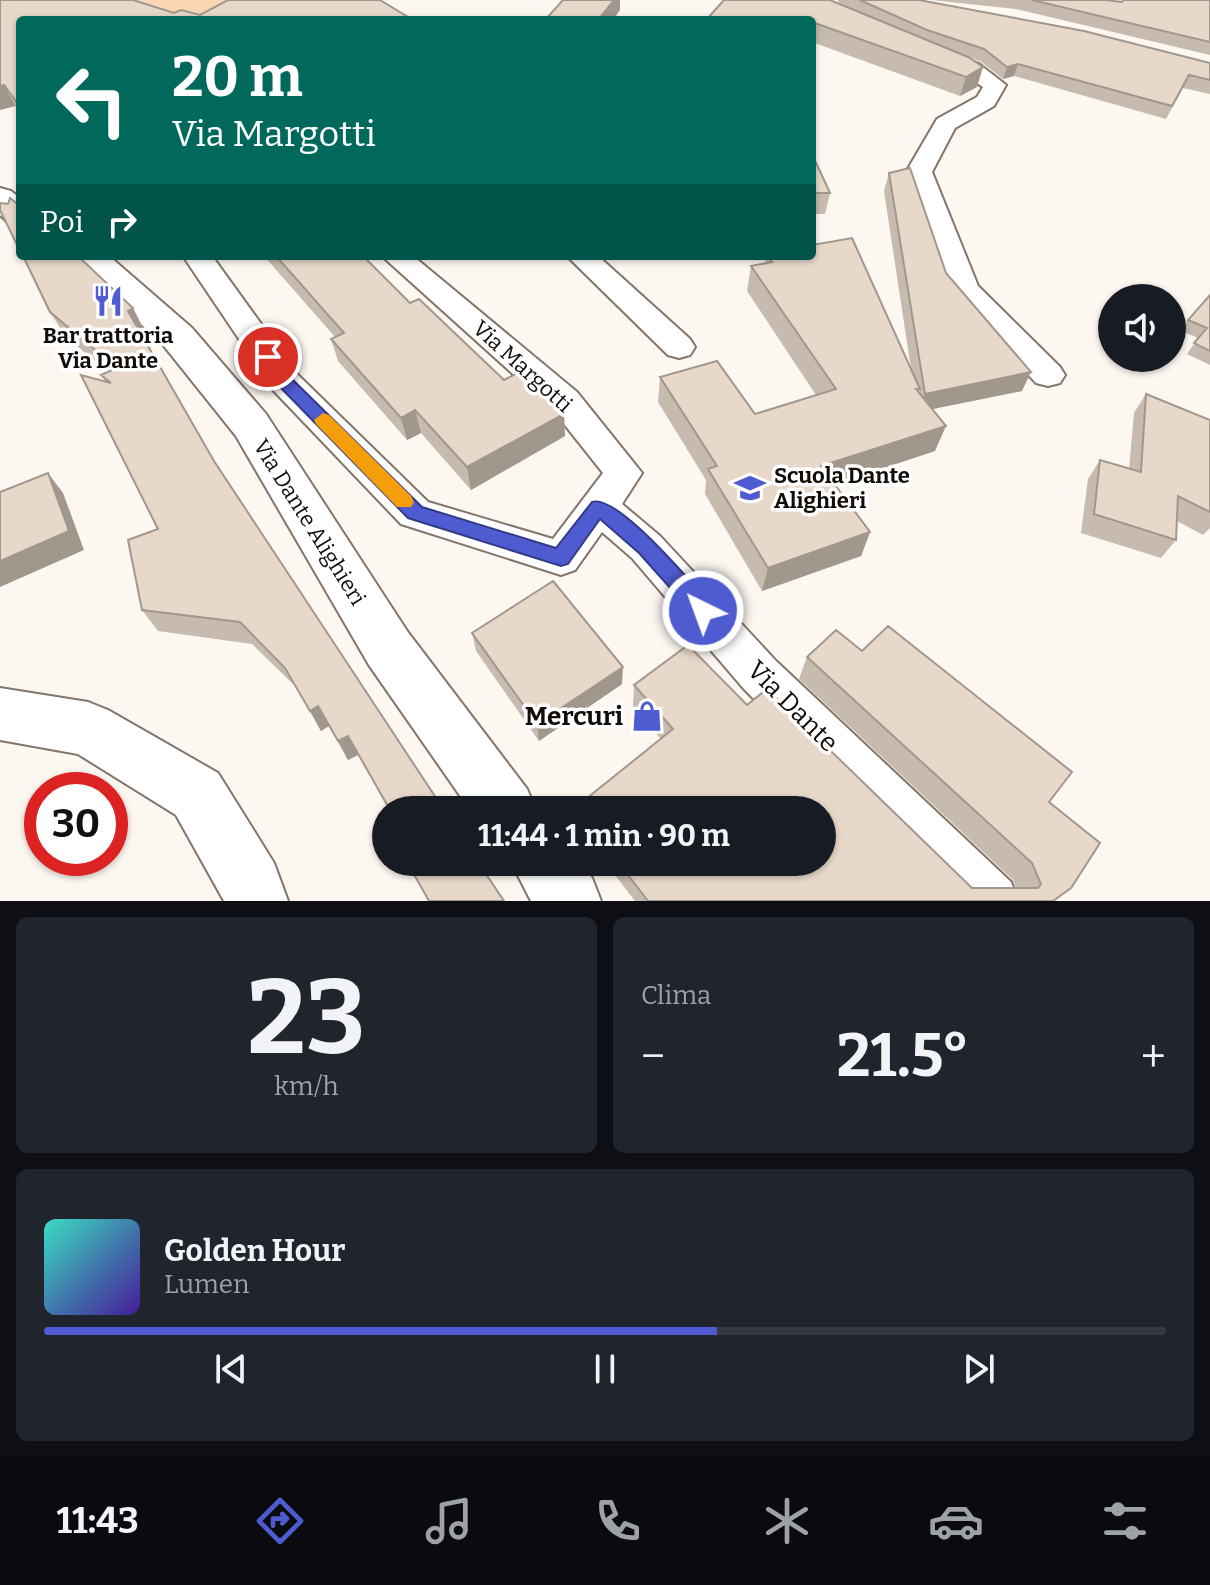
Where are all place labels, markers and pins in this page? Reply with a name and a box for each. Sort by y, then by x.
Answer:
restaurant icon: Bar trattoria Via Dante [91,284,125,318]
place label: Bar trattoria Via Dante [43,322,174,374]
pin [234,323,302,391]
place label: Scuola Dante Alighieri [774,462,910,514]
school or university icon: Scuola Dante Alighieri [733,471,767,505]
shop icon: Mercuri [630,699,664,733]
place label: Mercuri [525,701,623,732]

